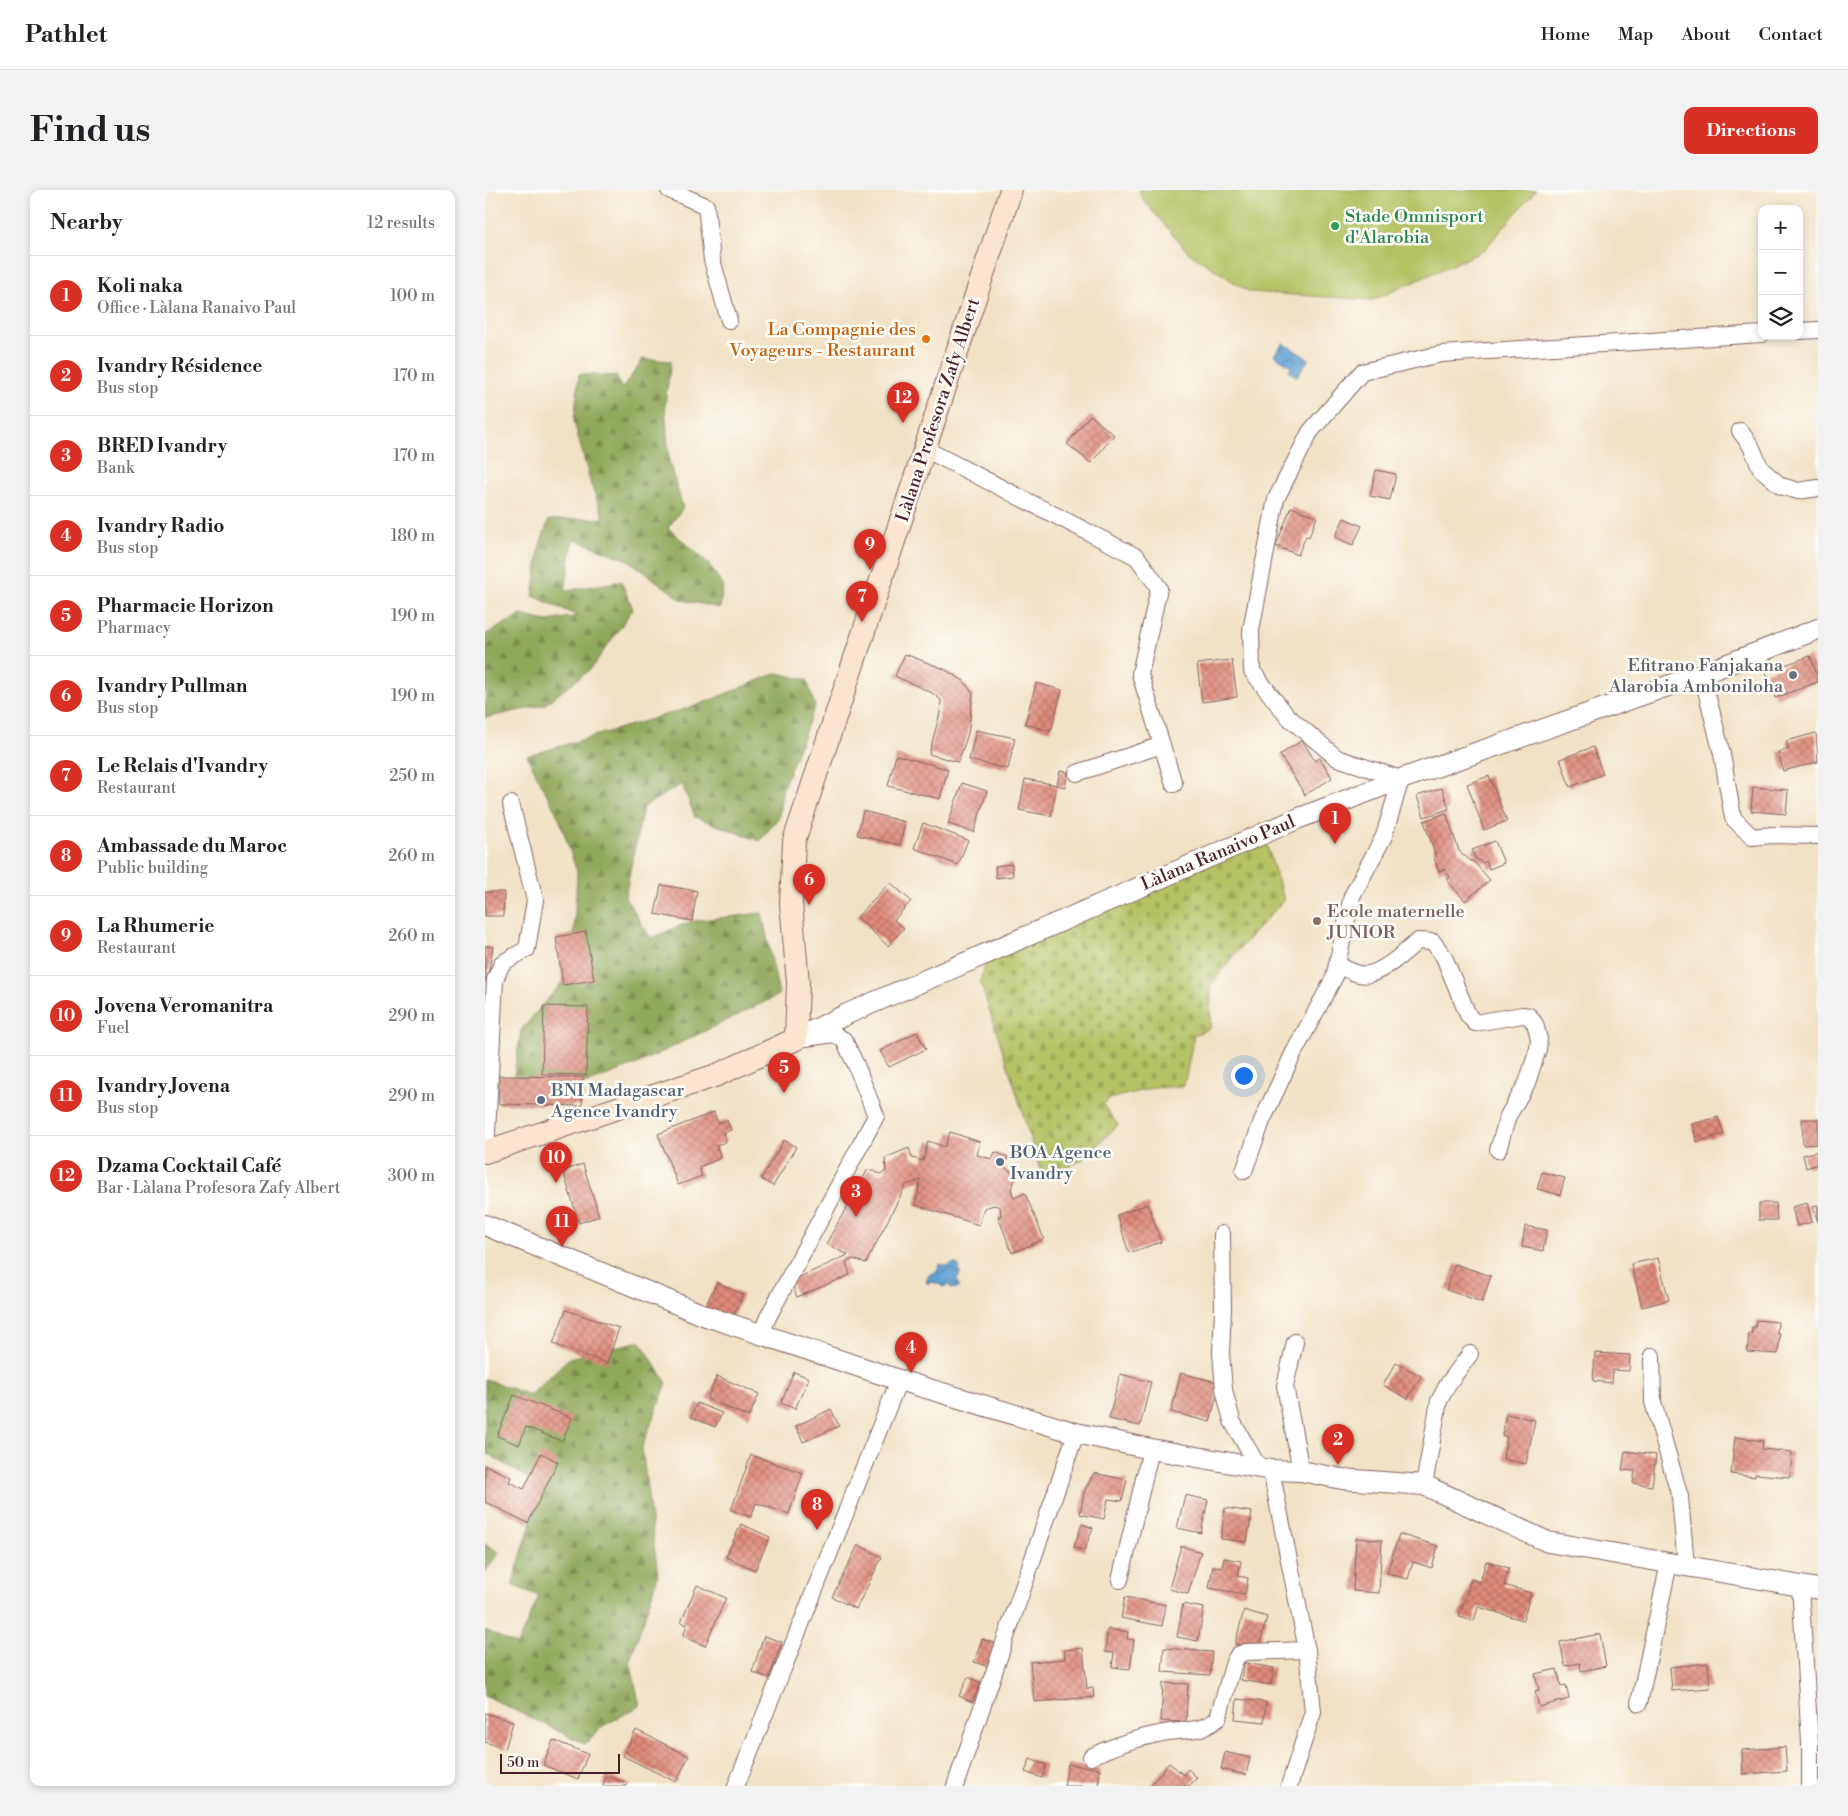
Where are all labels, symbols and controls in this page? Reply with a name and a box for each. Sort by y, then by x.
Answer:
text: Pathlet [25,20,107,50]
text: Home [1541,23,1590,46]
text: Map [1618,23,1654,46]
text: About [1682,23,1731,46]
text: Contact [1759,23,1823,46]
button: Directions [1684,107,1818,154]
text: Find us [30,109,150,152]
place label: Stade Omnisport d'Alarobia [1345,205,1484,249]
map controls [1758,205,1803,340]
button: + [1758,205,1803,250]
text: Nearby [50,210,123,236]
text: 12 results [367,213,435,233]
marker: Stade Omnisport d'Alarobia [1329,220,1341,232]
button: − [1758,250,1803,295]
text: Koli naka [97,274,183,298]
text: 1 [62,286,70,306]
text: 100 m [390,286,435,306]
street label: Làlana Profesora Zafy Albert [891,295,985,525]
button: layers [1758,295,1803,340]
text: Office · Làlana Ranaivo Paul [97,298,296,318]
place label: La Compagnie des Voyageurs - Restaurant [728,318,917,362]
marker: La Compagnie des Voyageurs - Restaurant [920,333,932,345]
text: Ivandry Résidence [97,354,263,378]
text: 2 [61,366,71,386]
text: 170 m [393,366,435,386]
text: Bus stop [97,378,159,398]
pin: 12 [887,382,919,423]
text: BRED Ivandry [97,434,227,458]
text: 3 [61,446,71,466]
text: 170 m [393,446,435,466]
text: Bank [97,458,134,478]
text: Ivandry Radio [97,514,224,538]
text: 4 [61,526,71,546]
text: 180 m [391,526,435,546]
pin: 9 [854,529,886,570]
text: Bus stop [97,538,159,558]
pin: 7 [846,581,878,622]
text: Pharmacie Horizon [97,594,274,618]
text: 5 [61,606,71,626]
text: 190 m [391,606,435,626]
text: Pharmacy [97,618,171,638]
place label: Efitrano Fanjakana Alarobia Amboniloha [1608,654,1784,698]
marker: Efitrano Fanjakana Alarobia Amboniloha [1787,669,1799,681]
text: Ivandry Pullman [97,674,247,698]
text: 6 [61,686,71,706]
text: 190 m [391,686,435,706]
text: Bus stop [97,698,159,718]
text: Le Relais d'Ivandry [97,754,268,778]
text: 7 [61,766,71,786]
text: 250 m [389,766,435,786]
text: Restaurant [97,778,176,798]
pin: 1 [1319,803,1351,844]
street label: Làlana Ranaivo Paul [1137,810,1299,896]
text: Ambassade du Maroc [97,834,287,858]
text: 8 [61,846,71,866]
text: 260 m [388,846,435,866]
text: Public building [97,858,208,878]
pin: 6 [793,864,825,905]
place label: Ecole maternelle JUNIOR [1326,900,1465,944]
text: La Rhumerie [97,914,214,938]
marker: Ecole maternelle JUNIOR [1311,915,1323,927]
text: 9 [61,926,71,946]
text: 260 m [388,926,435,946]
text: Restaurant [97,938,176,958]
text: Jovena Veromanitra [97,994,273,1018]
text: 10 [57,1006,75,1026]
text: 290 m [388,1006,435,1026]
text: Fuel [97,1018,129,1038]
pin: 5 [768,1052,800,1093]
your location [1231,1063,1257,1089]
text: Ivandry Jovena [97,1074,230,1098]
place label: BNI Madagascar Agence Ivandry [550,1079,684,1123]
text: 11 [58,1086,74,1106]
text: 290 m [388,1086,435,1106]
marker: BNI Madagascar Agence Ivandry [535,1094,547,1106]
text: Bus stop [97,1098,159,1118]
place label: BOA Agence Ivandry [1009,1141,1112,1185]
pin: 10 [540,1142,572,1183]
text: Dzama Cocktail Café [97,1154,282,1178]
marker: BOA Agence Ivandry [994,1156,1006,1168]
text: 12 [57,1166,75,1186]
text: 300 m [388,1166,435,1186]
pin: 3 [840,1176,872,1217]
text: Bar · Làlana Profesora Zafy Albert [97,1178,340,1198]
pin: 11 [546,1206,578,1247]
pin: 4 [895,1332,927,1373]
pin: 2 [1322,1424,1354,1465]
pin: 8 [801,1489,833,1530]
scale bar [500,1751,620,1774]
text: 50 m [507,1754,539,1772]

